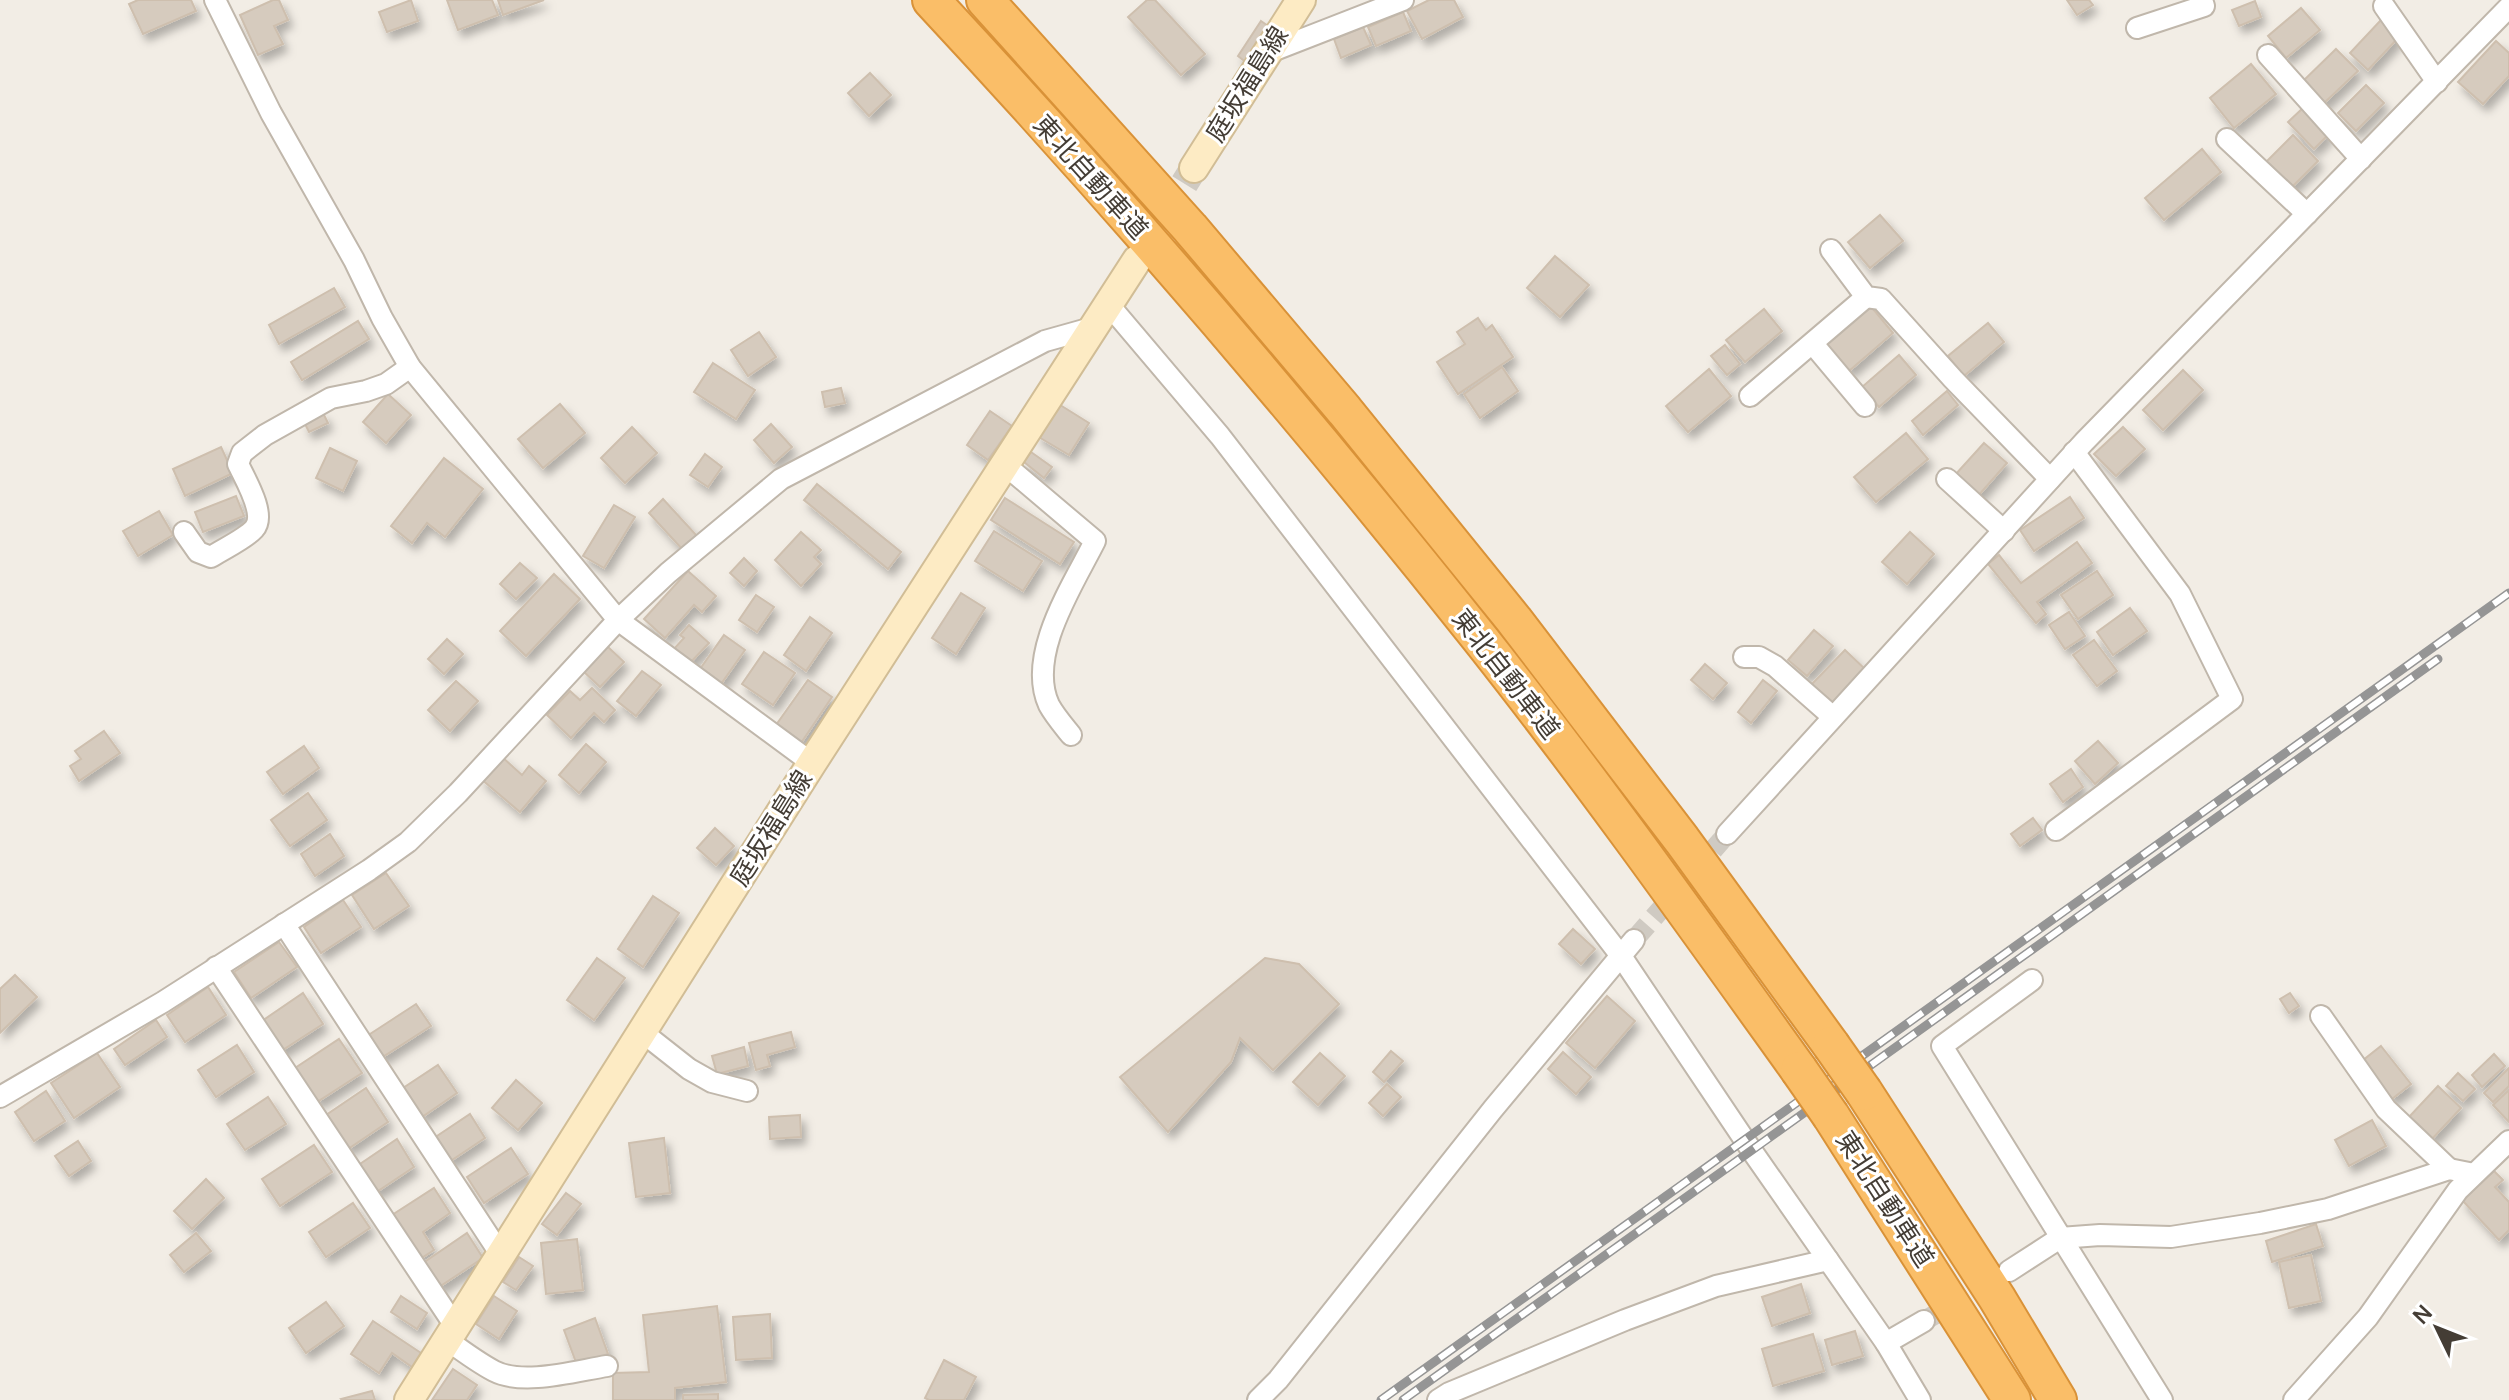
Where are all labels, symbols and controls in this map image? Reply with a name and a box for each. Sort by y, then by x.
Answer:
street label: 庭坂福島線 [1196,19,1296,148]
street label: 東北自動車道 [1026,106,1157,246]
street label: 東北自動車道 [1445,601,1569,746]
street label: 庭坂福島線 [720,763,820,892]
street label: 東北自動車道 [1828,1123,1943,1274]
north arrow [2397,1288,2477,1368]
text: N [2406,1298,2439,1330]

